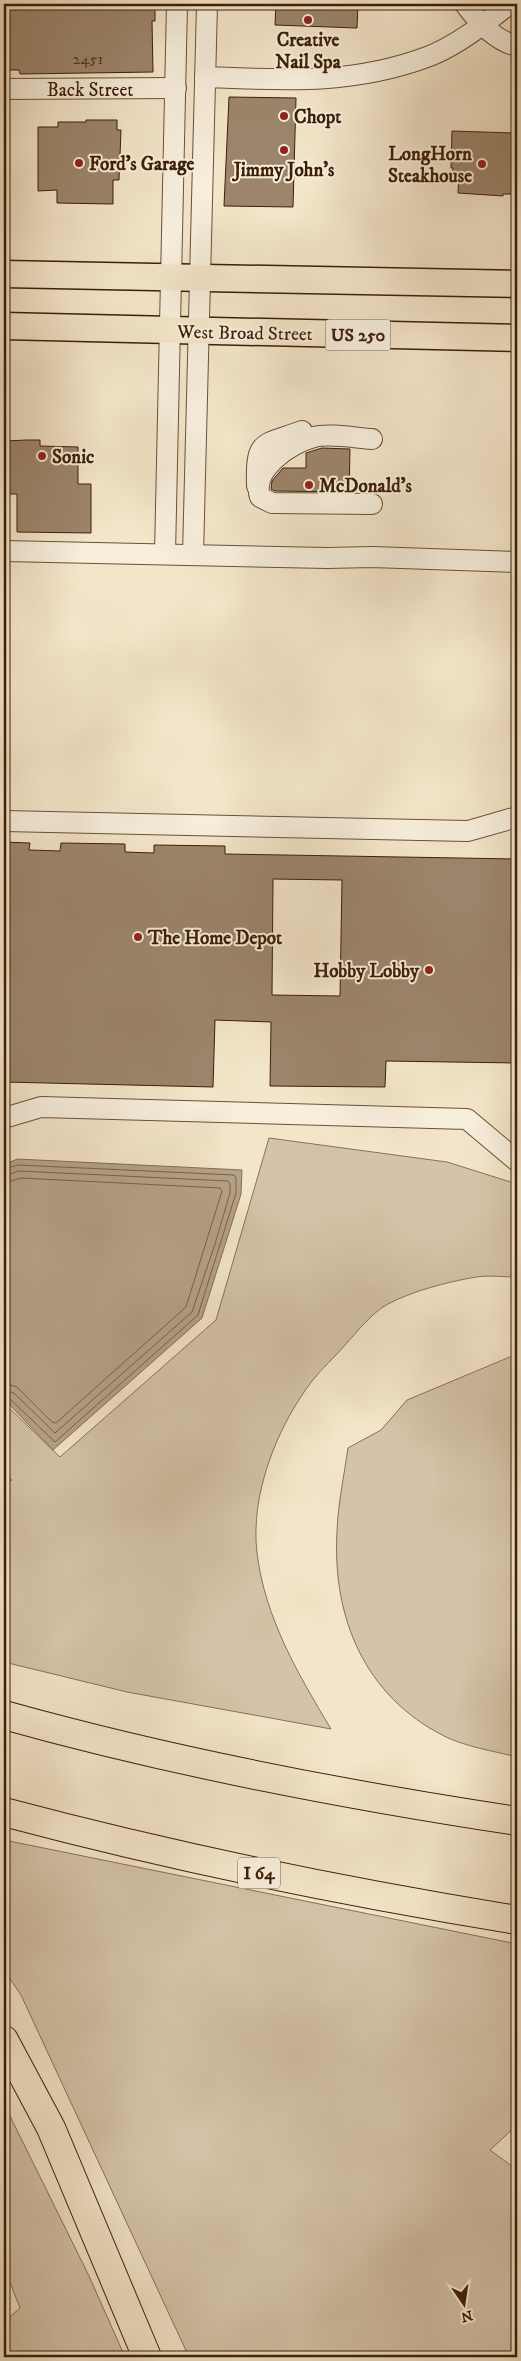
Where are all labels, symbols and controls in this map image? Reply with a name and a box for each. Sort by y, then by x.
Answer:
marker: Creative Nail Spa [302,14,314,26]
place label: Creative Nail Spa [275,29,342,74]
house number: 2451 [73,49,104,69]
street label: Back Street [47,79,133,102]
place label: Chopt [294,106,342,129]
marker: Chopt [278,110,290,122]
place label: LongHorn Steakhouse [388,143,473,188]
marker: Jimmy John's [278,144,290,156]
place label: Ford's Garage [89,153,194,176]
marker: Ford's Garage [73,157,85,169]
marker: LongHorn Steakhouse [476,158,488,170]
place label: Jimmy John's [232,159,335,182]
road number: US 250 [326,320,390,350]
street label: West Broad Street [176,321,313,346]
place label: Sonic [52,446,94,469]
marker: Sonic [36,450,48,462]
place label: McDonald's [319,475,412,498]
marker: McDonald's [303,479,315,491]
place label: The Home Depot [147,927,283,950]
marker: The Home Depot [132,931,144,943]
place label: Hobby Lobby [313,960,420,983]
marker: Hobby Lobby [423,964,435,976]
road number: I 64 [238,1858,280,1889]
north arrow [438,2278,488,2328]
text: N [459,2306,474,2326]

